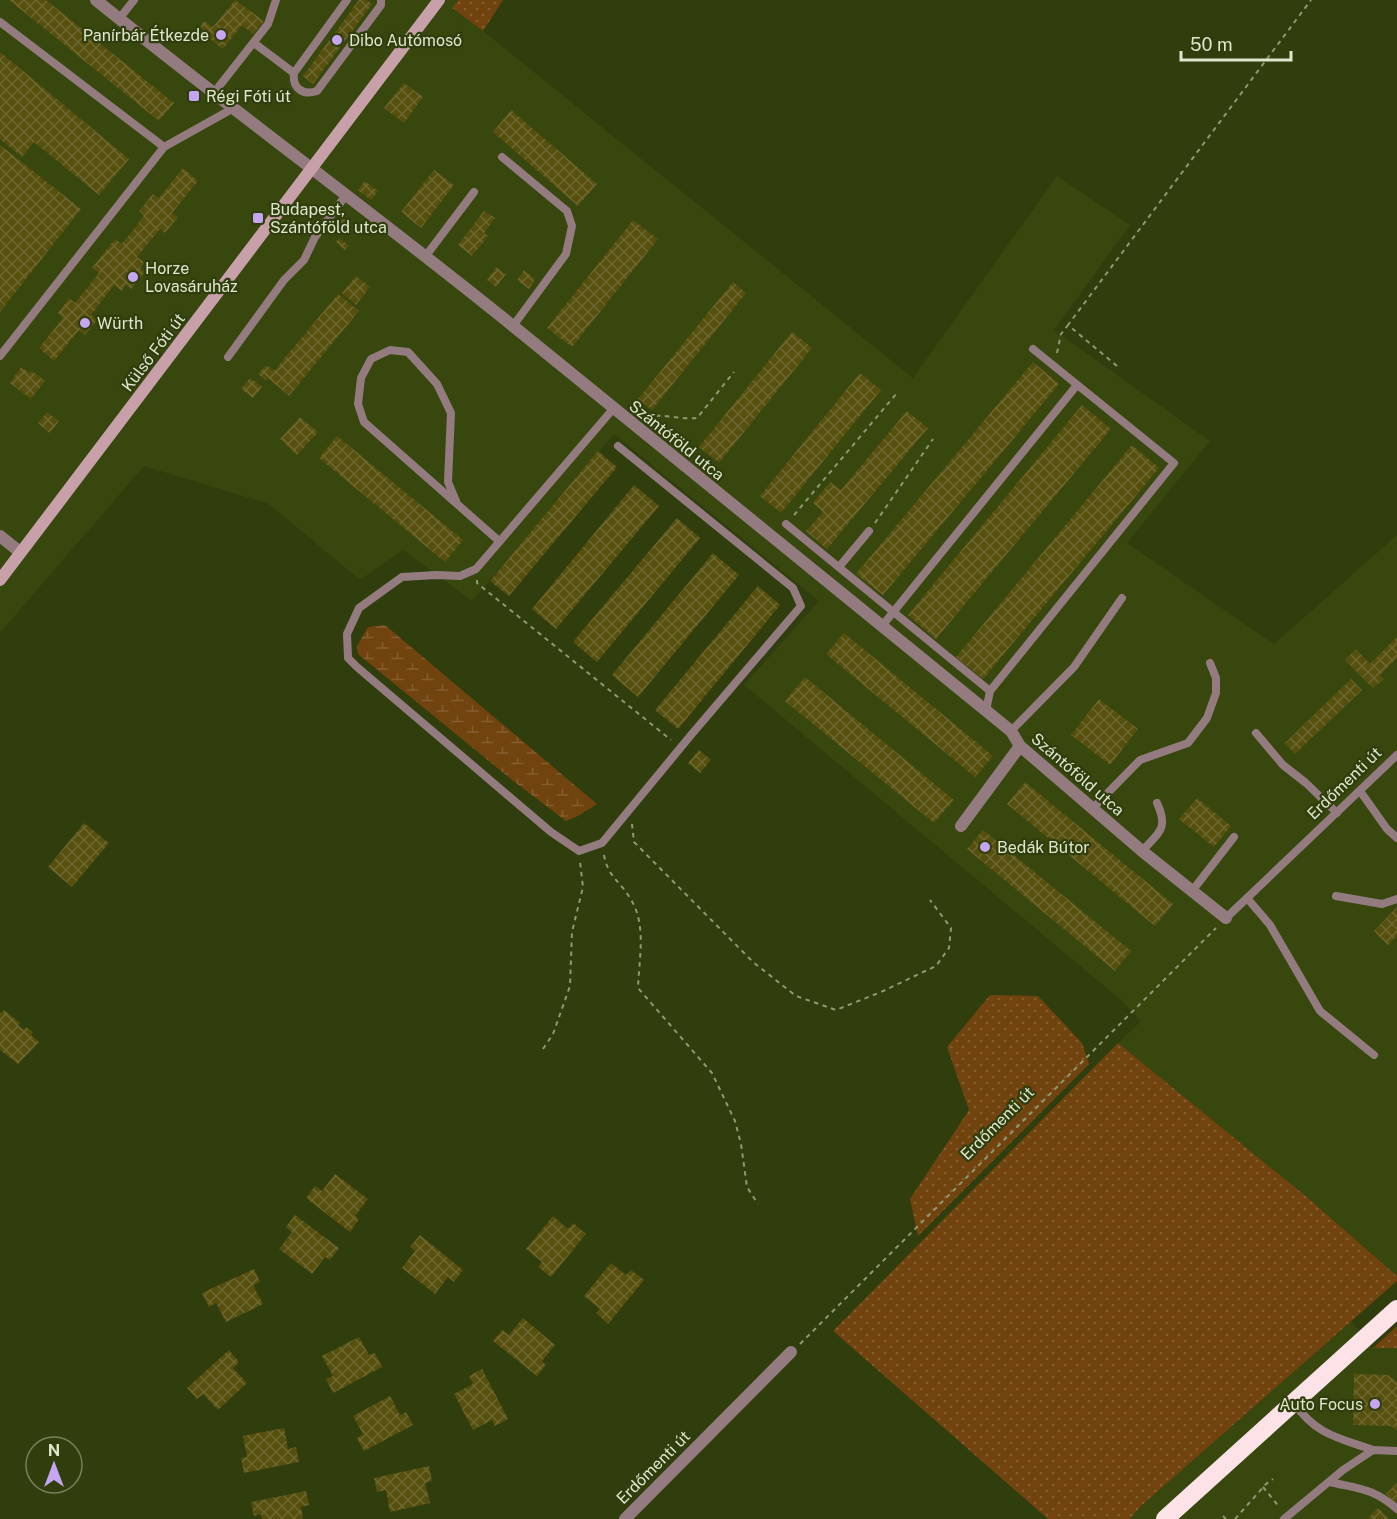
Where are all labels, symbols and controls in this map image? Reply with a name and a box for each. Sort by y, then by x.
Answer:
scale bar [1181,24,1290,62]
place label: Panírbár Étkezde [83,25,209,45]
marker: Panírbár Étkezde [214,28,228,42]
place label: Dibo Autómosó [349,31,462,50]
marker: Dibo Autómosó [330,33,344,47]
text: 50 m [1190,34,1233,55]
place label: Régi Fóti út [206,87,291,106]
marker: Régi Fóti út [187,89,201,103]
place label: Budapest, Szántóföld utca [270,200,387,237]
marker: Budapest, Szántóföld utca [251,211,265,225]
place label: Horze Lovasáruház [145,259,238,296]
marker: Horze Lovasáruház [126,270,140,284]
street label: Külső Fóti út [118,309,189,395]
place label: Würth [97,314,143,333]
marker: Würth [78,316,92,330]
street label: Szántóföld utca [625,396,728,485]
street label: Szántóföld utca [1027,729,1128,820]
street label: Erdőmenti út [1303,743,1385,823]
place label: Bedák Bútor [997,838,1089,857]
marker: Bedák Bútor [978,840,992,854]
street label: Erdőmenti út [957,1083,1038,1164]
place label: Auto Focus [1279,1395,1363,1414]
marker: Auto Focus [1368,1397,1382,1411]
street label: Erdőmenti út [613,1427,694,1508]
north arrow [24,1435,84,1495]
text: N [48,1441,60,1460]

